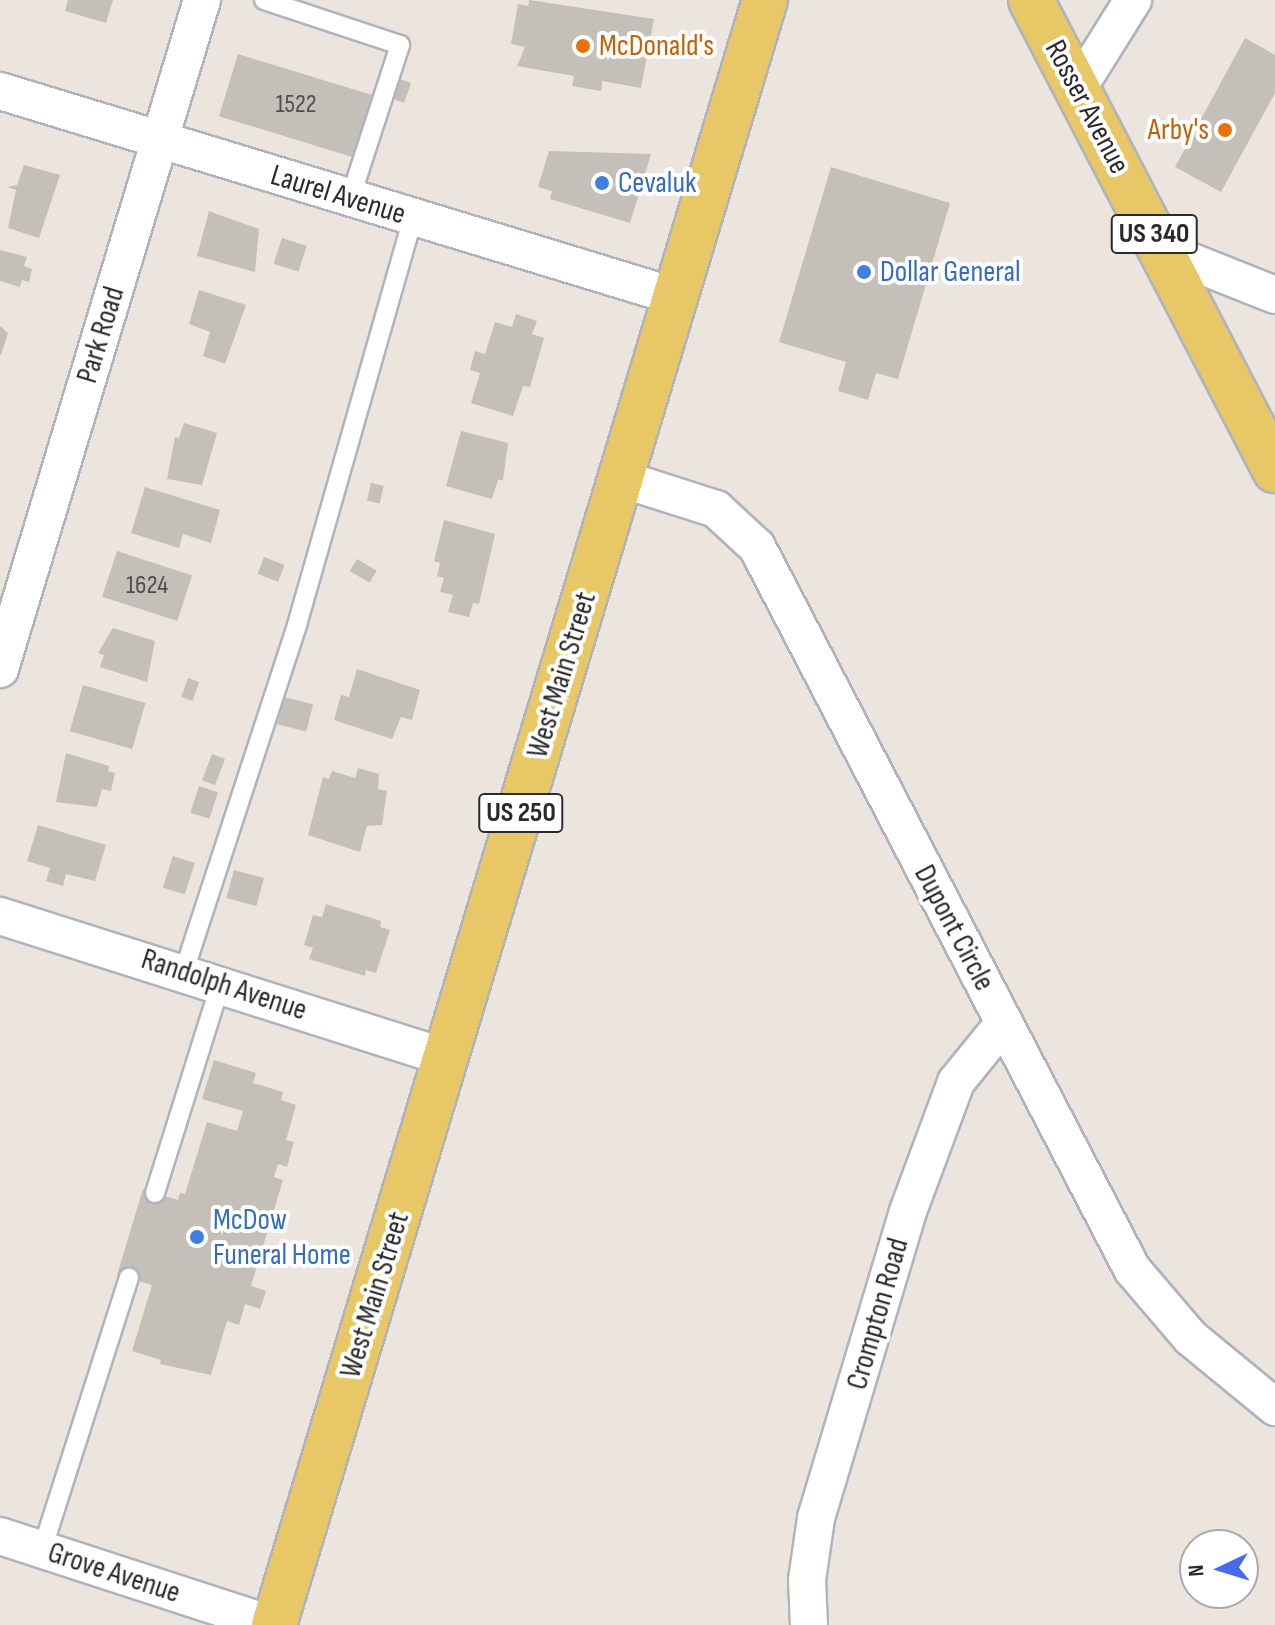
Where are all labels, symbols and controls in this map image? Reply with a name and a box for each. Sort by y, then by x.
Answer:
place label: McDonald's [599,28,714,64]
street label: Rosser Avenue [1037,34,1137,180]
marker: McDonald's [574,37,592,55]
house number: 1522 [276,89,316,121]
place label: Arby's [1148,112,1209,148]
marker: Arby's [1216,121,1234,139]
street label: Laurel Avenue [266,157,410,233]
place label: Cevaluk [618,165,696,201]
marker: Cevaluk [593,174,611,192]
road number: US 340 [1110,210,1198,258]
place label: Dollar General [880,254,1021,290]
marker: Dollar General [855,263,873,281]
street label: Park Road [69,283,133,387]
house number: 1624 [126,570,168,602]
street label: West Main Street [520,588,604,762]
road number: US 250 [477,789,565,837]
street label: Dupont Circle [906,859,1002,997]
street label: Randolph Avenue [137,941,311,1029]
place label: McDow Funeral Home [213,1202,351,1272]
street label: West Main Street [333,1208,417,1382]
marker: McDow Funeral Home [188,1228,206,1246]
street label: Crompton Road [839,1234,917,1394]
north arrow [1179,1529,1259,1609]
street label: Grove Avenue [43,1535,185,1611]
text: N [1183,1564,1210,1577]

